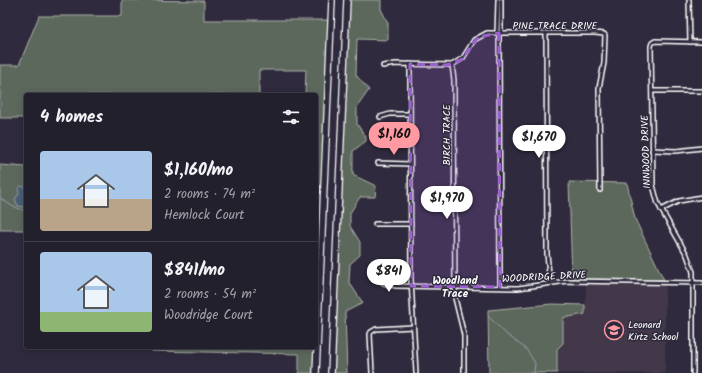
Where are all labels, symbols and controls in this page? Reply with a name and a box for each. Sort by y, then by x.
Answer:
street label: PINE TRACE DRIVE [513,18,599,34]
street label: BIRCH TRACE [439,103,455,166]
text: 4 homes [40,104,103,131]
icon: filters [280,106,302,128]
street label: INNWOOD DRIVE [637,114,655,189]
pin: $1,160 [361,122,427,156]
text: $1,160 [378,124,410,145]
pin: $1,670 [506,125,572,159]
text: $1,670 [522,127,556,148]
text: $1,160/mo [164,157,233,184]
icon: home [72,167,120,215]
text: 2 rooms · 74 m² [164,184,255,205]
pin: $1,970 [414,186,480,220]
text: $1,970 [430,188,464,209]
text: Hemlock Court [164,205,244,226]
text: $841/mo [164,257,225,284]
pin: $841 [365,259,413,293]
text: $841 [376,261,402,282]
street label: WOODRIDGE DRIVE [501,267,588,287]
icon: home [72,268,120,316]
district label: Woodland Trace [432,272,479,303]
text: 2 rooms · 54 m² [164,284,256,305]
text: Woodridge Court [164,305,253,326]
place label: Leonard Kirtz School [628,317,679,345]
school or university icon: Leonard Kirtz School [603,319,625,341]

